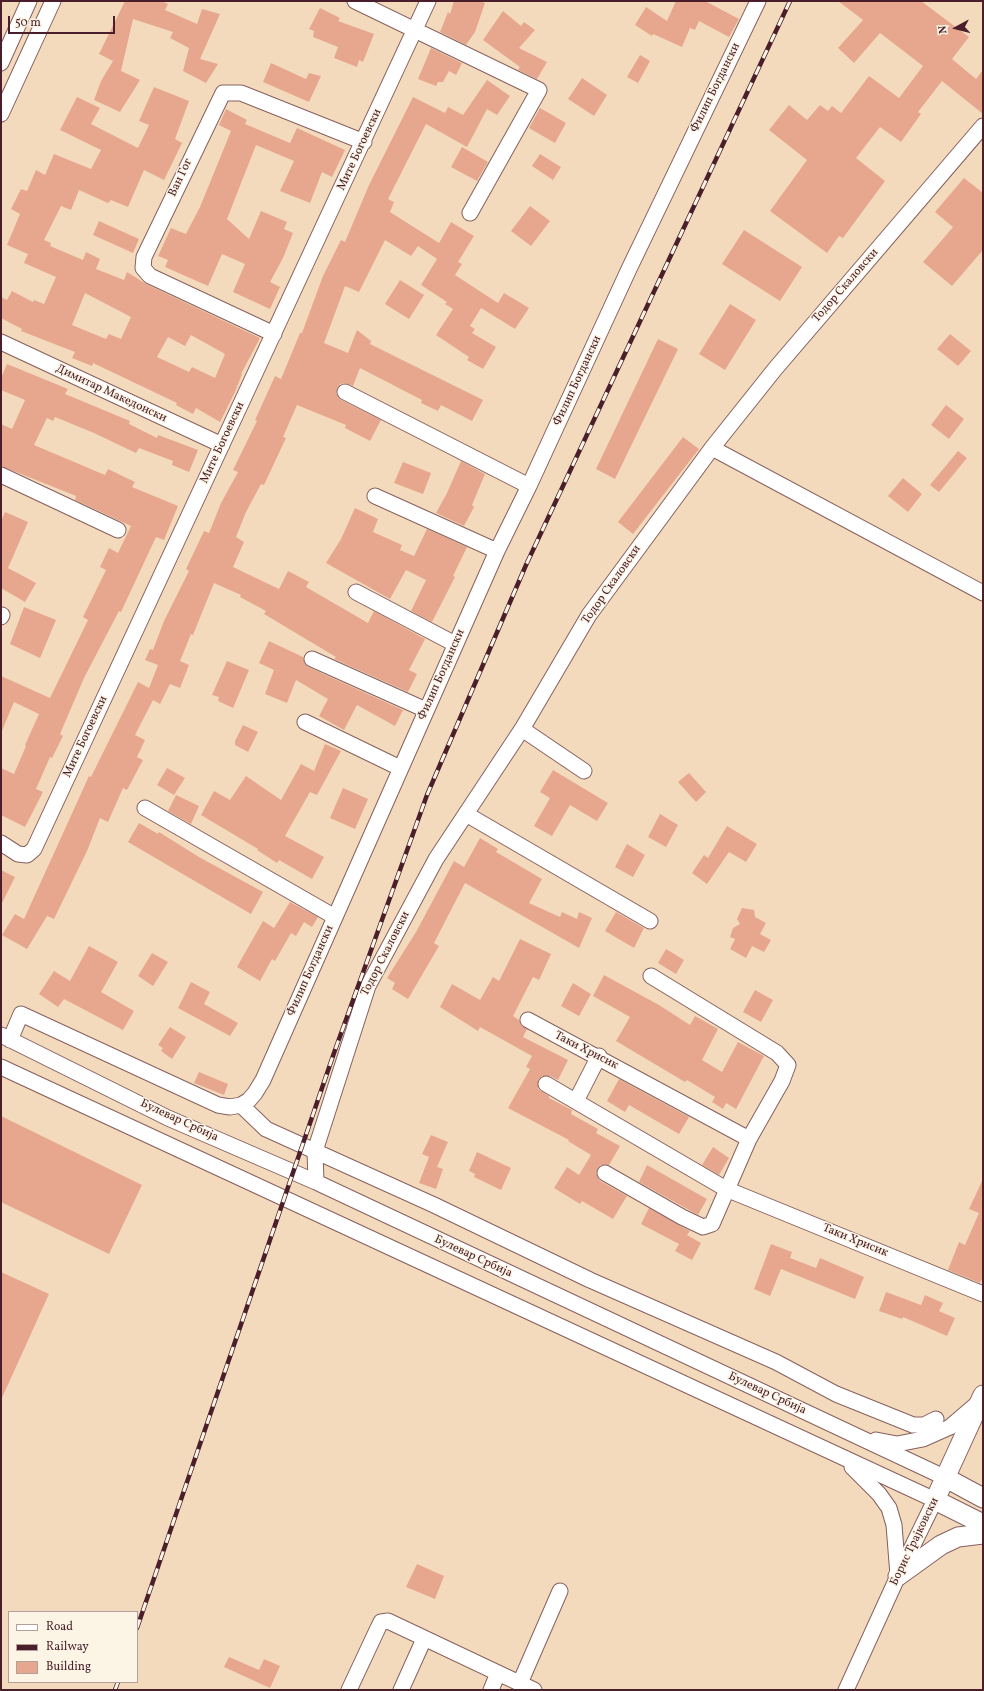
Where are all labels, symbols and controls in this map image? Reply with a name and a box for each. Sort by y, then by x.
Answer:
scale bar [10,8,117,34]
north arrow [936,8,976,48]
text: 50 m [15,15,41,31]
text: N [936,25,952,34]
street label: Филип Богдански [688,41,744,135]
street label: Мите Богоевски [335,107,385,193]
street label: Ван Гог [166,157,196,199]
street label: Тодор Скаловски [810,246,882,326]
street label: Филип Богдански [551,334,605,428]
street label: Димитар Македонски [53,362,169,426]
street label: Мите Богоевски [198,400,248,486]
street label: Тодор Скаловски [579,543,645,627]
street label: Филип Богдански [415,627,469,723]
street label: Мите Богоевски [61,694,111,780]
street label: Тодор Скаловски [358,909,414,999]
street label: Филип Богдански [284,923,338,1019]
street label: Таки Хрисик [552,1029,620,1073]
street label: Булевар Србија [138,1097,220,1145]
street label: Таки Хрисик [820,1221,890,1261]
street label: Булевар Србија [432,1233,514,1281]
street label: Булевар Србија [726,1370,808,1418]
street label: Борис Трајковски [887,1496,943,1588]
legend [8,1611,138,1683]
text: Road [46,1619,73,1635]
text: Railway [46,1639,89,1655]
text: Building [46,1659,91,1675]

